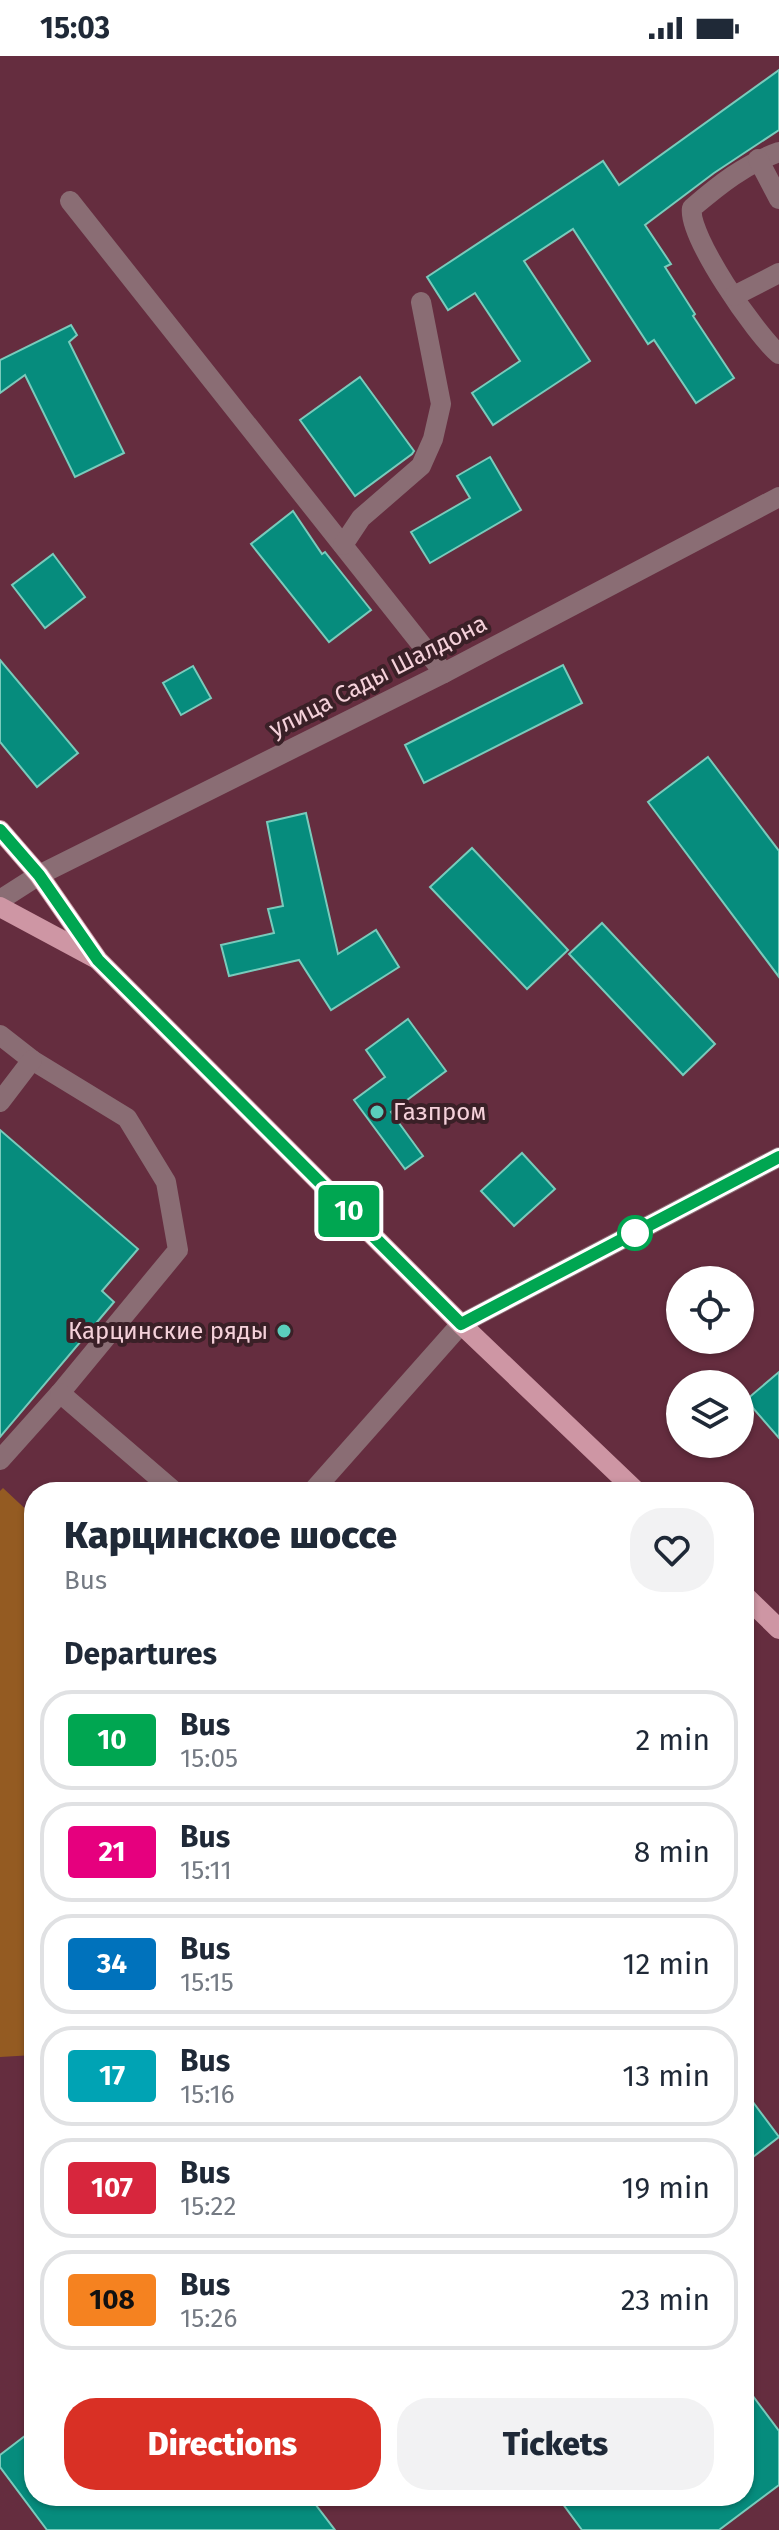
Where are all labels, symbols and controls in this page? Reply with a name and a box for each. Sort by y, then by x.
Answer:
text: 15:03 [40,10,110,46]
street label: улица Сады Шалдона [264,609,492,743]
place label: Газпром [393,1098,486,1126]
marker: Газпром [368,1103,386,1121]
line badge: 10 [313,1185,385,1237]
text: 10 [334,1194,364,1227]
unlabelled marker [618,1216,652,1250]
map controls [666,1266,754,1458]
button: locate [666,1266,754,1354]
place label: Карцинские ряды [68,1317,268,1345]
marker: Карцинские ряды [275,1322,293,1340]
button: layers [666,1370,754,1458]
button: heart [630,1508,714,1592]
text: Карцинское шоссе [64,1512,397,1558]
text: Bus [64,1565,107,1596]
text: Departures [64,1636,217,1672]
text: Bus [180,1707,230,1743]
text: 2 min [635,1722,710,1758]
text: 10 [97,1723,127,1756]
text: 15:05 [180,1743,238,1774]
text: Bus [180,1819,230,1855]
text: 8 min [634,1834,710,1870]
text: 21 [99,1835,125,1868]
text: 15:11 [180,1855,232,1886]
text: Bus [180,1931,230,1967]
text: 12 min [622,1946,710,1982]
text: 34 [97,1947,127,1980]
text: 15:15 [180,1967,234,1998]
text: Bus [180,2043,230,2079]
text: 13 min [622,2058,710,2094]
text: 17 [99,2059,125,2092]
text: 15:16 [180,2079,235,2110]
text: Bus [180,2155,230,2191]
text: 19 min [622,2170,710,2206]
text: 107 [91,2171,133,2204]
text: 15:22 [180,2191,236,2222]
text: Bus [180,2267,230,2303]
text: 23 min [621,2282,710,2318]
text: 108 [89,2283,135,2316]
text: 15:26 [180,2303,237,2334]
button: Directions [64,2398,381,2490]
button: Tickets [397,2398,714,2490]

